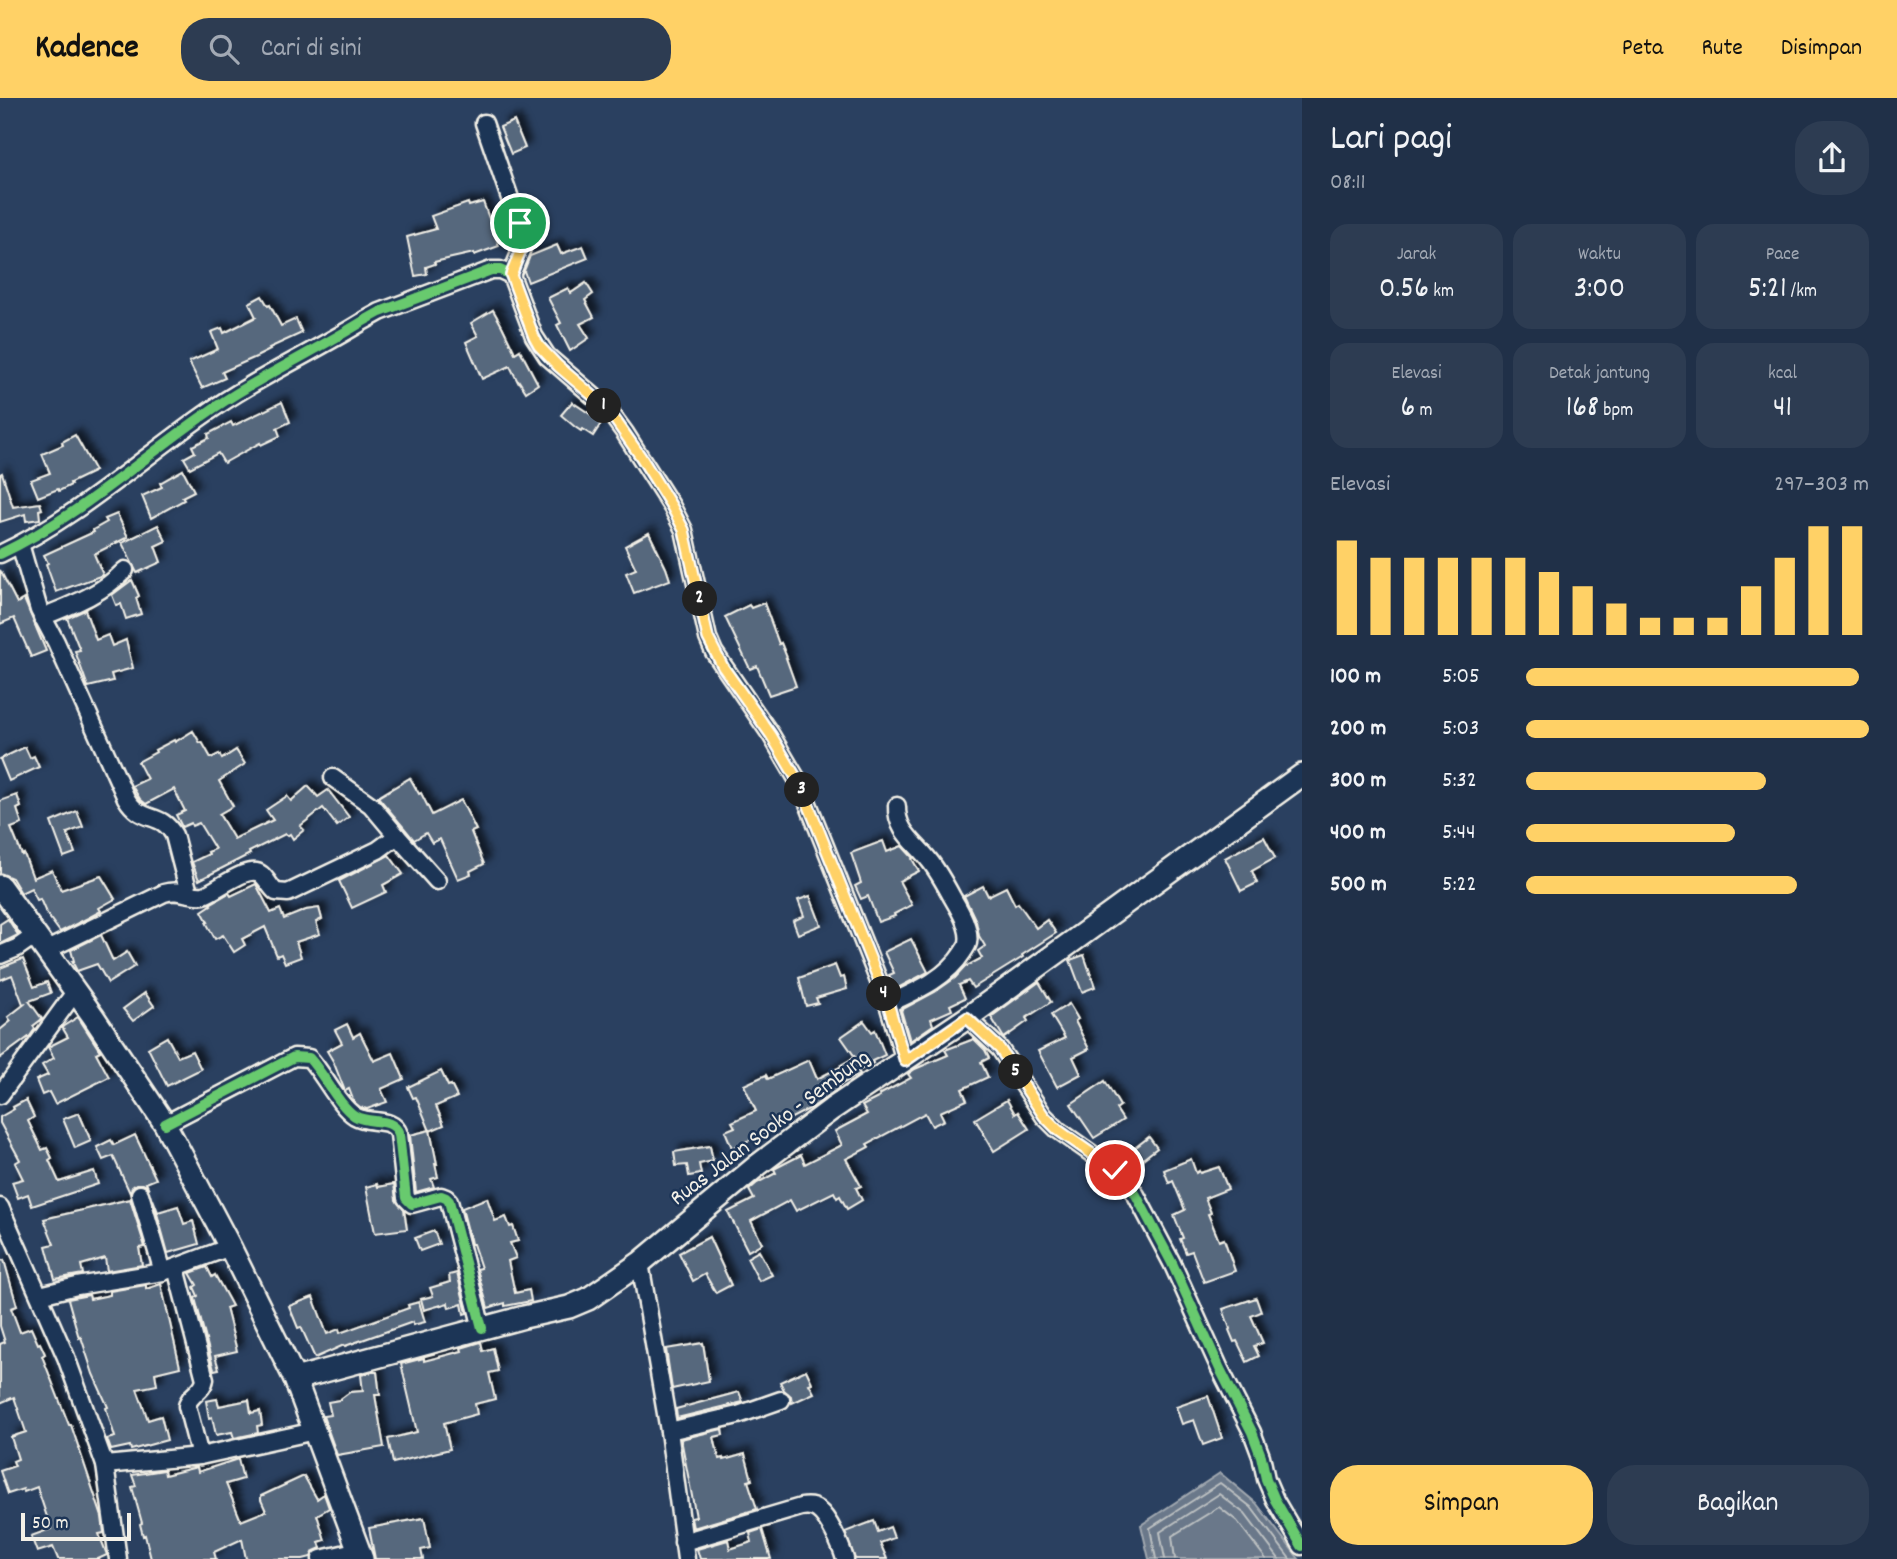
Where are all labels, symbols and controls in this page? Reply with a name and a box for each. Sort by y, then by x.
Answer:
search box [181,18,671,81]
text: Kadence [35,26,139,73]
icon: search [205,30,243,68]
text: Cari di sini [261,31,362,68]
text: Peta [1622,32,1663,66]
text: Rute [1701,32,1743,66]
text: Disimpan [1781,32,1862,66]
text: Lari pagi [1330,113,1452,168]
button: share [1795,121,1869,195]
text: 08:11 [1330,167,1366,200]
pin [490,193,550,253]
icon: arrive [501,204,539,242]
text: Jarak [1397,242,1436,269]
text: Waktu [1578,242,1621,269]
text: Pace [1766,242,1799,269]
text: 0.56 [1379,269,1429,312]
text: 3:00 [1574,269,1625,312]
text: 5:21 [1748,269,1786,312]
text: km [1429,279,1454,306]
text: /km [1786,279,1817,306]
text: Elevasi [1392,361,1441,388]
text: Detak jantung [1549,361,1650,388]
text: kcal [1768,361,1797,388]
pin: 1 [586,388,622,424]
text: 6 [1400,388,1415,431]
text: 168 [1566,388,1599,431]
text: 41 [1773,388,1792,431]
text: 1 [601,392,606,419]
text: m [1415,398,1433,425]
text: bpm [1599,398,1633,425]
text: Elevasi [1330,469,1390,502]
text: 297–303 m [1774,469,1869,502]
pin: 2 [682,582,718,616]
text: 2 [695,585,704,612]
text: 100 m [1330,661,1381,694]
text: 5:05 [1442,661,1480,694]
text: 200 m [1330,713,1386,746]
text: 5:03 [1442,713,1479,746]
text: 300 m [1330,765,1386,798]
text: 5:32 [1442,765,1477,798]
pin: 3 [784,772,820,808]
text: 3 [797,776,806,803]
text: 400 m [1330,817,1386,850]
text: 5:44 [1442,817,1476,850]
text: 500 m [1330,869,1387,902]
text: 5:22 [1442,869,1477,902]
pin: 4 [866,976,902,1012]
text: 4 [880,980,887,1007]
street label: Ruas Jalan Sooko - Sembung [664,1043,878,1215]
pin: 5 [998,1054,1034,1090]
text: 5 [1011,1058,1020,1085]
pin [1085,1140,1145,1200]
icon: check [1096,1151,1134,1189]
button: Simpan [1330,1465,1593,1545]
button: Bagikan [1607,1465,1869,1545]
scale bar [21,1510,131,1542]
text: 50 m [32,1511,69,1538]

